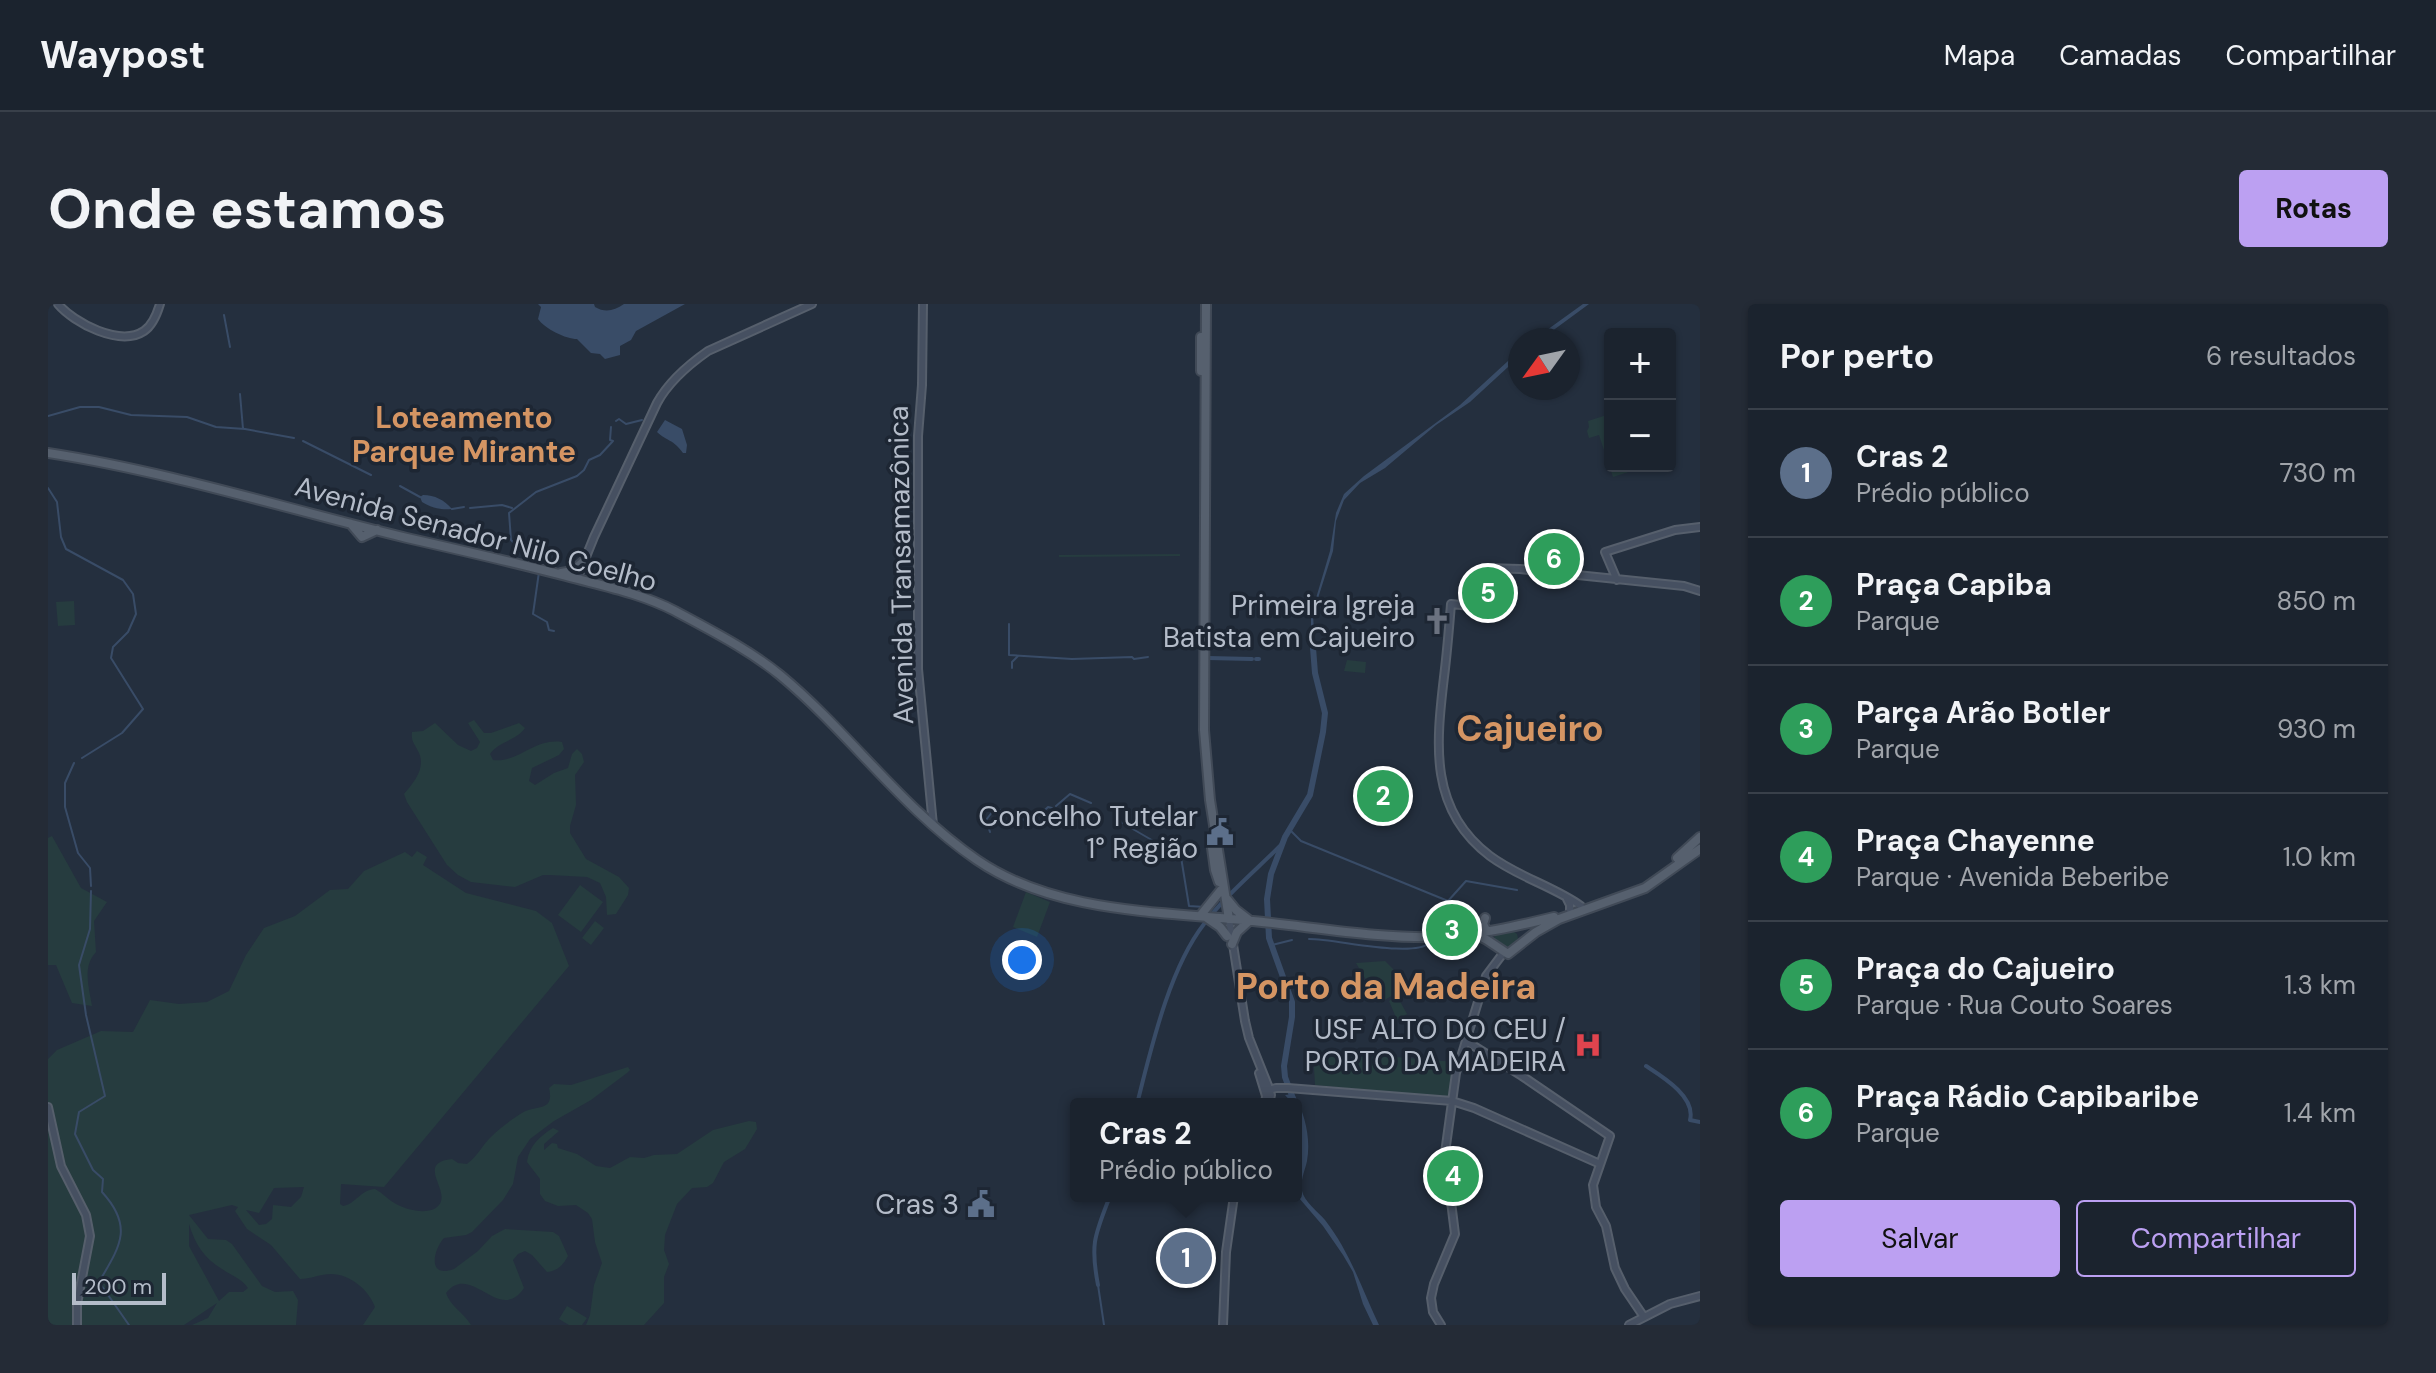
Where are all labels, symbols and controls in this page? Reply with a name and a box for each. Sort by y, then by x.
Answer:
text: Waypost [40,30,205,80]
text: Mapa [1944,37,2015,74]
text: Camadas [2059,37,2182,74]
text: Compartilhar [2226,37,2396,74]
button: Rotas [2239,170,2388,247]
text: Onde estamos [48,172,446,245]
north arrow [1508,328,1580,400]
map controls [1604,328,1676,472]
button: + [1604,328,1676,400]
text: Por perto [1780,334,1934,379]
text: 6 resultados [2206,339,2356,373]
district label: Loteamento Parque Mirante [352,398,576,471]
button: − [1604,400,1676,472]
street label: Avenida Transamazônica [880,405,922,725]
text: Cras 2 [1856,437,1948,476]
text: 1 [1801,456,1811,490]
text: 730 m [2280,456,2356,490]
street label: Avenida Senador Nilo Coelho [291,468,661,600]
text: Prédio público [1856,476,2030,510]
pin: 6 [1528,529,1580,589]
pin: 5 [1462,563,1514,623]
text: Praça Capiba [1856,565,2052,604]
text: 2 [1798,584,1814,618]
text: 850 m [2276,584,2356,618]
place label: Primeira Igreja Batista em Cajueiro [1163,587,1415,656]
text: Parque [1856,604,1940,638]
church icon: Primeira Igreja Batista em Cajueiro [1422,606,1452,636]
text: Parça Arão Botler [1856,693,2111,732]
district label: Cajueiro [1456,705,1604,752]
text: 3 [1798,712,1814,746]
text: 930 m [2277,712,2356,746]
text: Parque [1856,732,1940,766]
pin: 2 [1357,766,1409,826]
place label: Concelho Tutelar 1° Região [978,798,1198,867]
public building icon: Concelho Tutelar 1° Região [1205,817,1235,847]
text: Praça Chayenne [1856,821,2095,860]
text: 4 [1798,840,1814,874]
text: 1.0 km [2283,840,2356,874]
text: Parque · Avenida Beberibe [1856,860,2169,894]
pin: 3 [1426,900,1478,960]
your location [1002,940,1042,980]
text: Praça do Cajueiro [1856,949,2115,988]
district label: Porto da Madeira [1236,963,1536,1010]
text: 5 [1798,968,1814,1002]
text: 1.3 km [2284,968,2356,1002]
text: Parque · Rua Couto Soares [1856,988,2173,1022]
place label: USF ALTO DO CEU / PORTO DA MADEIRA [1305,1011,1566,1080]
hospital icon: USF ALTO DO CEU / PORTO DA MADEIRA [1573,1030,1603,1060]
text: Praça Rádio Capibaribe [1856,1077,2199,1116]
text: 6 [1798,1096,1814,1130]
text: 1.4 km [2284,1096,2356,1130]
popup [1070,1098,1302,1202]
text: Cras 2 [1099,1114,1191,1153]
text: Parque [1856,1116,1940,1150]
pin: 4 [1427,1146,1479,1206]
text: Prédio público [1099,1153,1273,1187]
place label: Cras 3 [875,1186,959,1223]
public building icon: Cras 3 [966,1189,996,1219]
button: Salvar [1780,1200,2060,1277]
button: Compartilhar [2076,1200,2356,1277]
pin: 1 [1160,1228,1212,1288]
scale bar [72,1269,166,1305]
text: 200 m [84,1272,152,1301]

